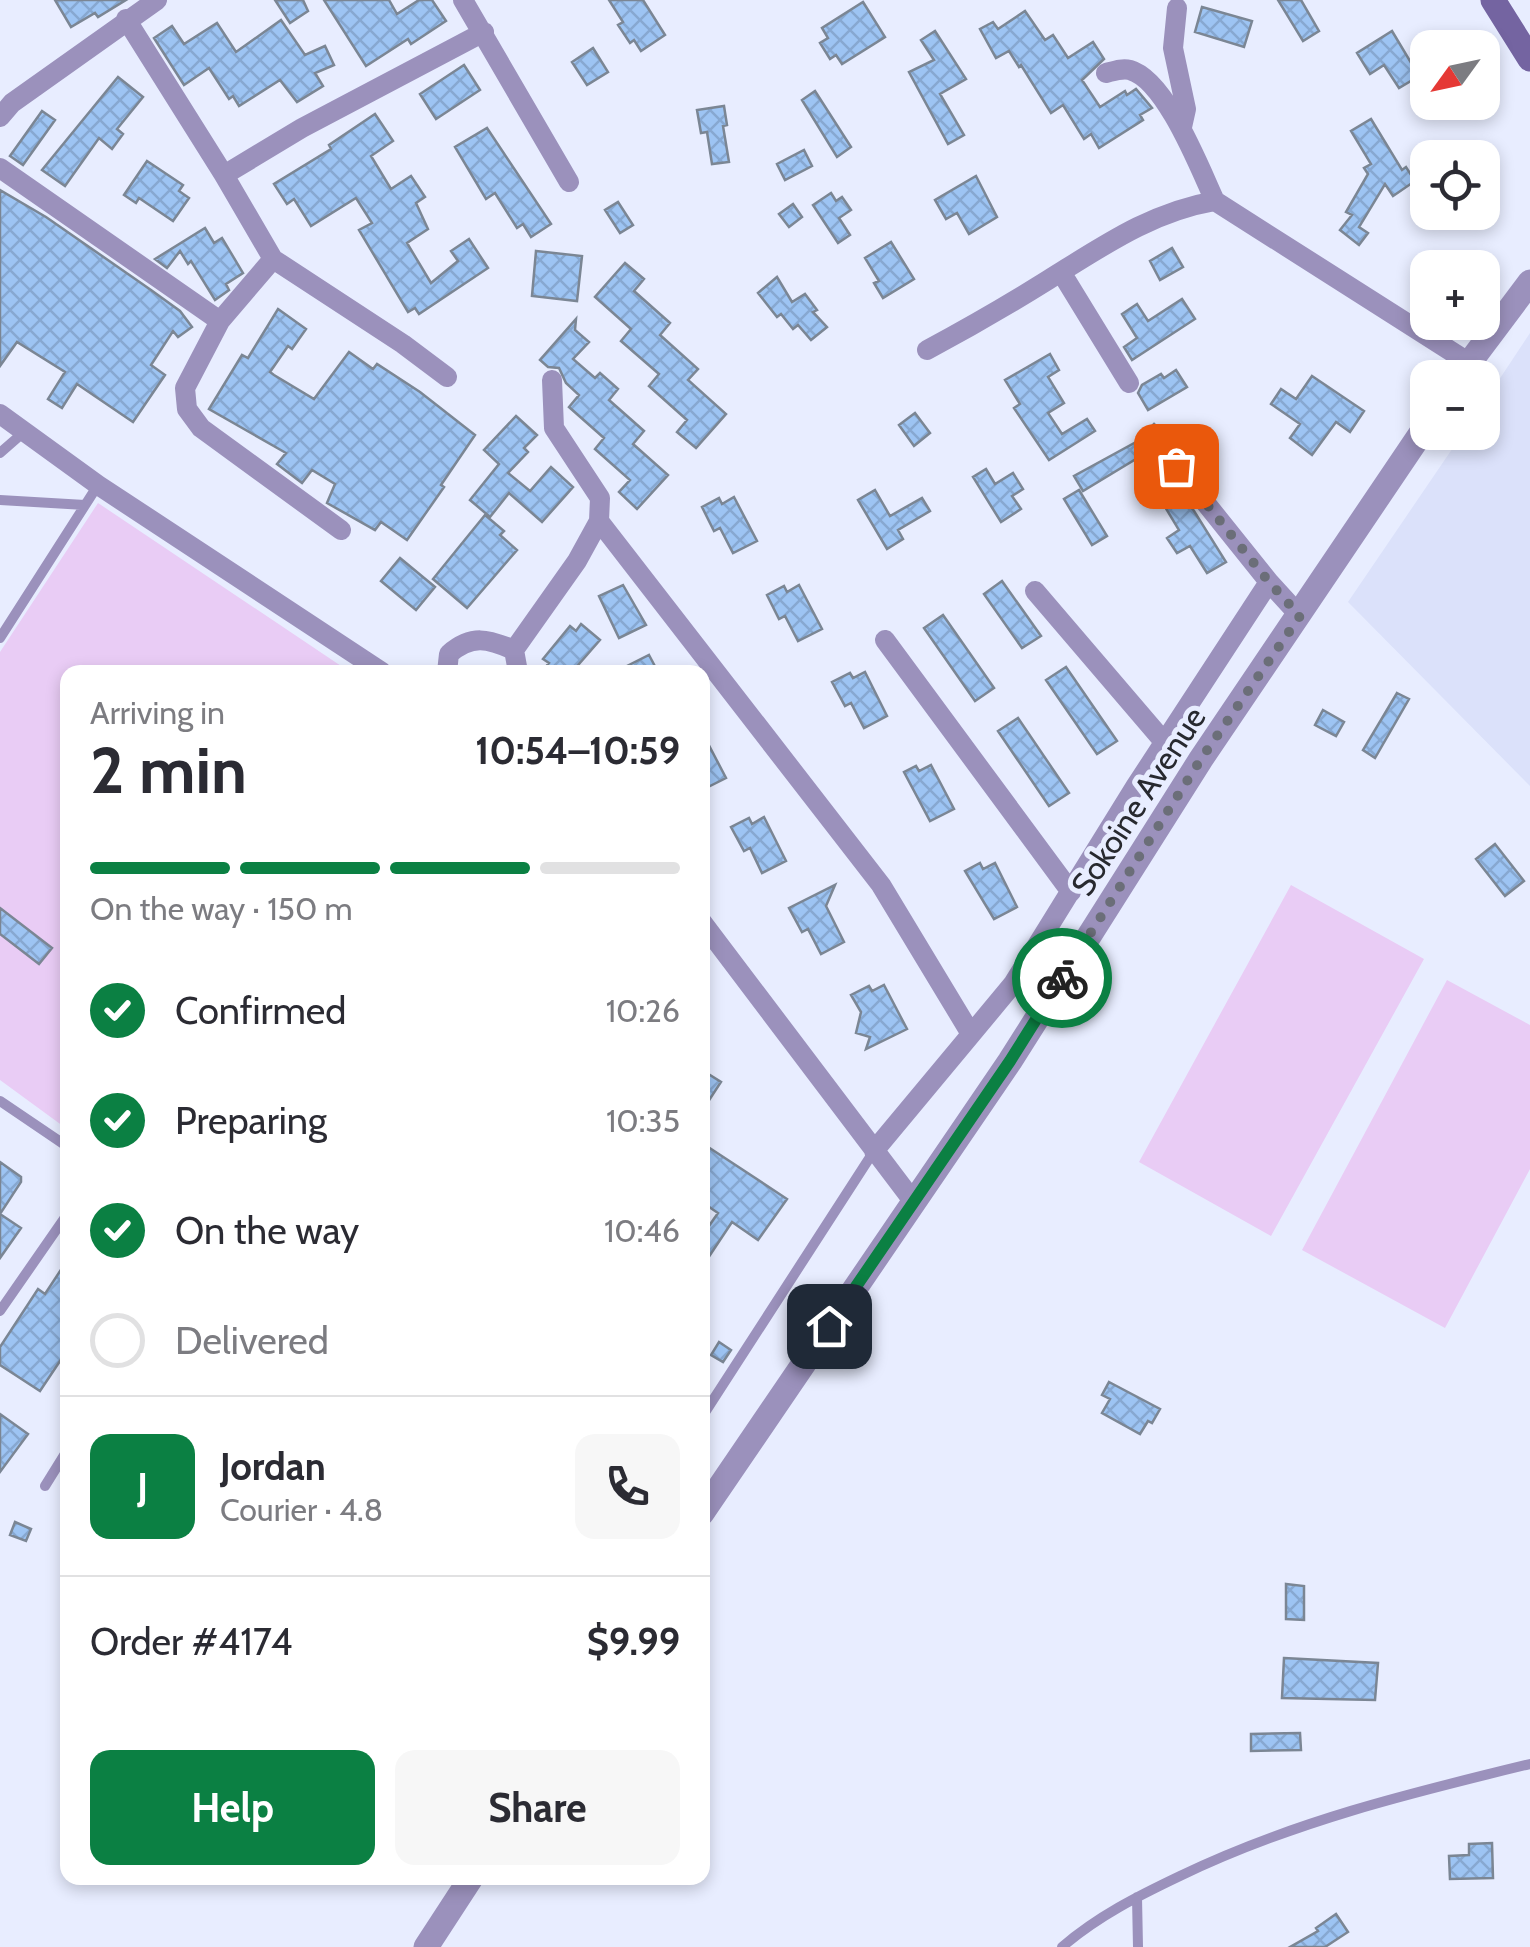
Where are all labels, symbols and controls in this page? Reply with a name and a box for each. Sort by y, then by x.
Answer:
north arrow [1410,30,1500,120]
map controls [1410,30,1500,450]
button: locate [1410,140,1500,230]
button: + [1410,250,1500,340]
button: − [1410,360,1500,450]
pin [1134,424,1219,509]
icon: bag [1149,439,1204,494]
text: Arriving in [90,693,225,732]
street label: Sokoine Avenue [1062,699,1214,903]
text: 10:54–10:59 [475,727,680,774]
text: 2 min [90,730,247,809]
text: On the way · 150 m [90,889,353,928]
courier [1012,928,1112,1028]
icon: bike [1035,951,1090,1006]
icon: check [90,983,145,1038]
text: Confirmed [175,987,346,1034]
text: 10:26 [606,991,680,1030]
icon: check [90,1093,145,1148]
text: Preparing [175,1097,327,1144]
text: 10:35 [606,1101,680,1140]
icon: check [90,1203,145,1258]
text: On the way [175,1207,359,1254]
text: 10:46 [604,1211,680,1250]
pin [787,1284,872,1369]
icon: home [802,1299,857,1354]
text: Delivered [175,1317,329,1364]
button: phone [575,1434,680,1539]
text: Jordan [220,1443,326,1490]
text: J [137,1463,148,1510]
text: Courier · 4.8 [220,1490,383,1529]
text: Order #4174 [90,1618,292,1665]
text: $9.99 [587,1618,680,1665]
button: Help [90,1750,375,1865]
button: Share [395,1750,680,1865]

